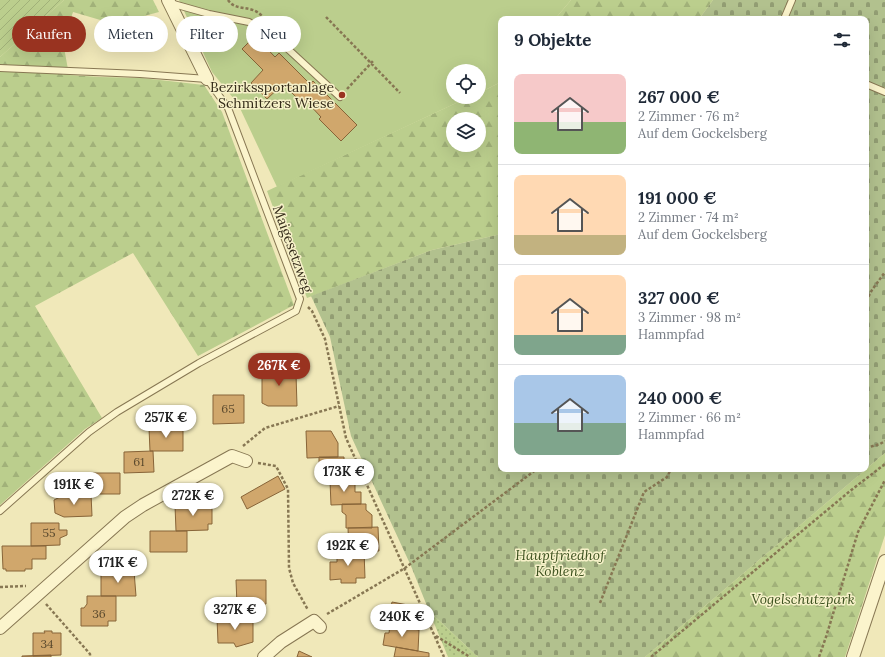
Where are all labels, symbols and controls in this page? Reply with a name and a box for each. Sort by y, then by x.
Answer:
chip: Kaufen [12,16,86,52]
chip: Mieten [94,16,168,52]
chip: Filter [176,16,238,52]
chip: Neu [246,16,301,52]
text: 9 Objekte [514,29,591,51]
icon: filters [831,29,853,51]
map controls [446,64,486,152]
button: locate [446,64,486,104]
place label: Bezirkssportanlage Schmitzers Wiese [210,78,334,112]
text: 267 000 € [638,86,720,108]
marker: Bezirkssportanlage Schmitzers Wiese [337,90,347,100]
icon: home [546,90,594,138]
text: 2 Zimmer · 76 m² [638,108,739,125]
button: layers [446,112,486,152]
text: Auf dem Gockelsberg [638,125,767,142]
text: 191 000 € [638,187,717,209]
icon: home [546,191,594,239]
street label: Maigesetzweg [269,203,317,296]
text: 2 Zimmer · 74 m² [638,209,739,226]
text: Auf dem Gockelsberg [638,226,767,243]
text: 327 000 € [638,287,720,309]
icon: home [546,291,594,339]
text: 3 Zimmer · 98 m² [638,309,741,326]
text: Hammpfad [638,326,705,343]
pin: 267K € [246,353,312,387]
text: 267K € [257,357,301,374]
text: 240 000 € [638,387,722,409]
icon: home [546,391,594,439]
house number: 65 [221,401,235,416]
pin: 257K € [133,405,199,439]
text: 257K € [144,409,188,426]
text: 2 Zimmer · 66 m² [638,409,741,426]
text: Hammpfad [638,426,705,443]
house number: 61 [133,454,145,469]
pin: 173K € [311,459,377,493]
text: 173K € [323,463,365,480]
pin: 191K € [41,472,107,506]
text: 191K € [53,476,95,493]
pin: 272K € [160,483,226,517]
text: 272K € [171,487,215,504]
house number: 55 [42,525,56,540]
pin: 192K € [315,533,381,567]
text: 192K € [327,537,369,554]
park label: Hauptfriedhof Koblenz [515,546,606,580]
pin: 171K € [85,550,151,584]
text: 171K € [98,554,138,571]
park label: Vogelschutzpark [751,590,855,608]
pin: 327K € [202,597,268,631]
text: 327K € [213,601,257,618]
pin: 240K € [369,604,435,638]
house number: 36 [92,606,106,621]
text: 240K € [379,608,425,625]
house number: 34 [40,636,54,651]

